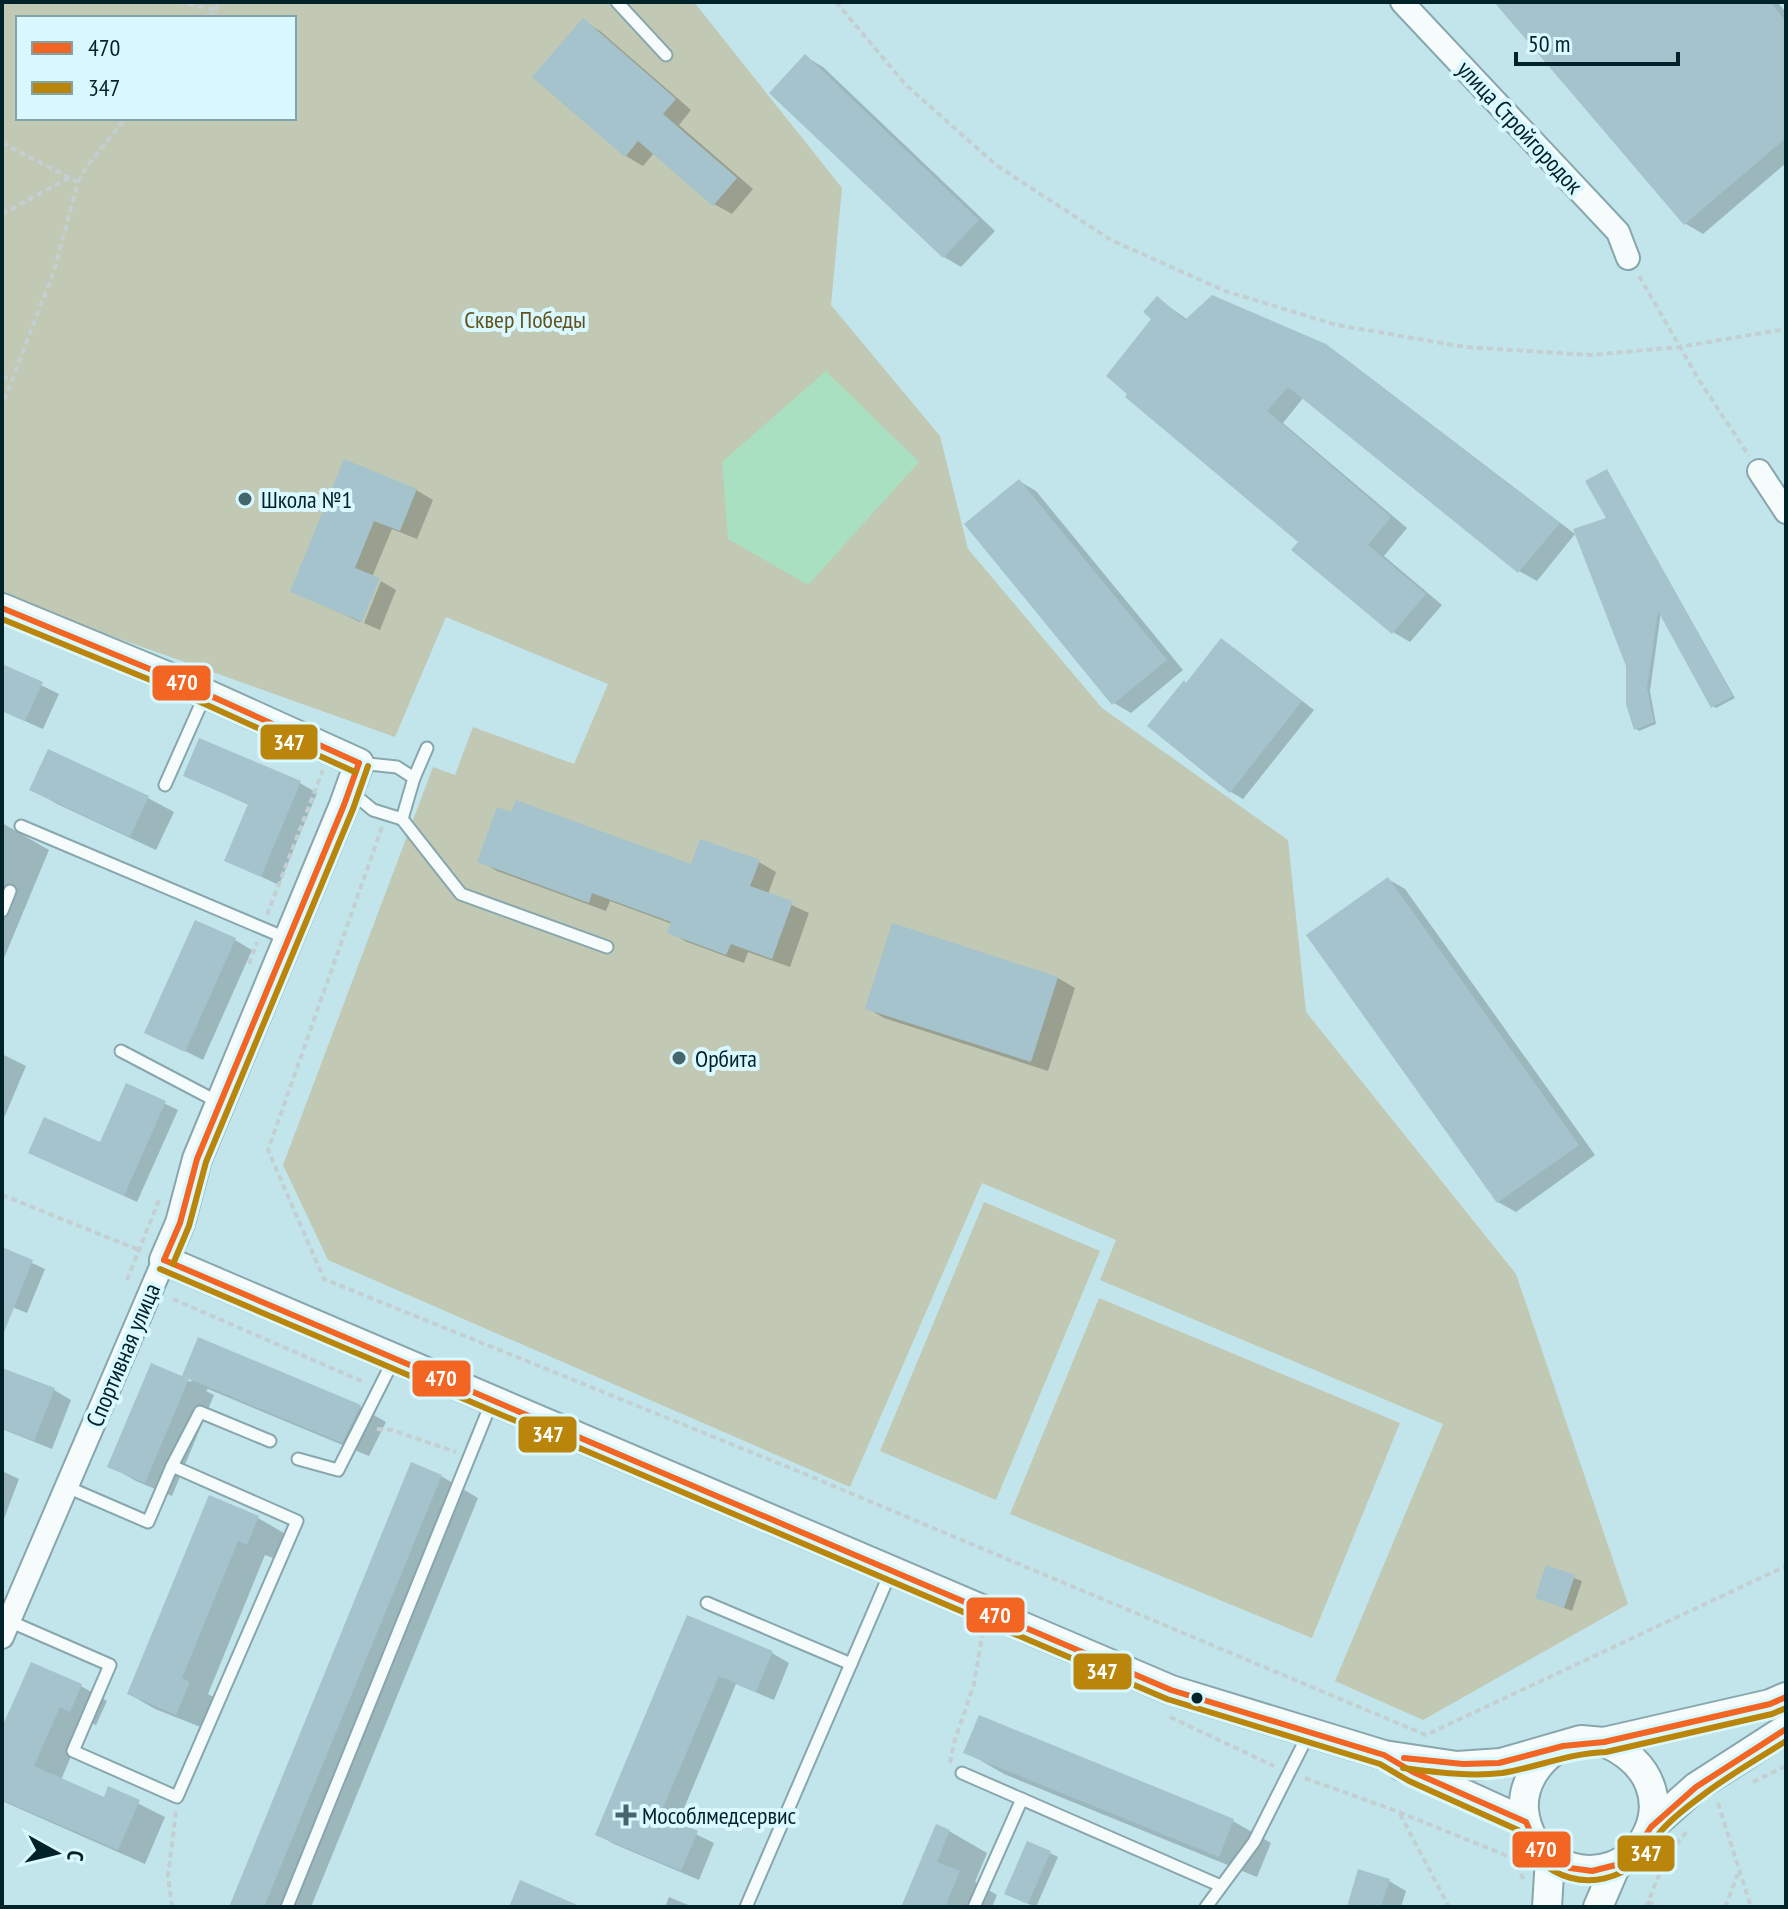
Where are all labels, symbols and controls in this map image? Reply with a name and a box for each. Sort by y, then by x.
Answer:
legend [16,16,296,120]
scale bar [1516,16,1678,66]
text: 50 m [1528,28,1570,59]
text: 470 [88,32,120,63]
street label: улица Стройгородок [1450,54,1590,201]
text: 347 [88,72,120,103]
park label: Сквер Победы [464,304,586,335]
place label: Школа №1 [261,484,352,515]
marker: Школа №1 [236,490,254,508]
line badge: 470 [151,664,212,702]
text: 470 [166,668,198,696]
line badge: 347 [259,723,319,761]
text: 347 [273,728,305,756]
place label: Орбита [695,1043,757,1074]
marker: Орбита [670,1049,688,1067]
street label: Спортивная улица [79,1278,167,1432]
line badge: 470 [411,1359,472,1398]
text: 470 [425,1364,457,1392]
line badge: 347 [517,1415,578,1454]
text: 347 [532,1420,564,1448]
line badge: 470 [965,1596,1026,1634]
text: 470 [979,1601,1011,1629]
line badge: 347 [1072,1652,1133,1691]
text: 347 [1086,1657,1118,1685]
unlabelled marker [1189,1690,1205,1706]
place label: Мособлмедсервис [642,1800,797,1831]
marker: Мособлмедсервис [617,1806,635,1824]
north arrow [16,1813,96,1893]
line badge: 470 [1511,1830,1572,1869]
line badge: 347 [1616,1834,1676,1873]
text: 470 [1525,1835,1557,1863]
text: 347 [1630,1839,1662,1867]
text: С [61,1849,90,1863]

